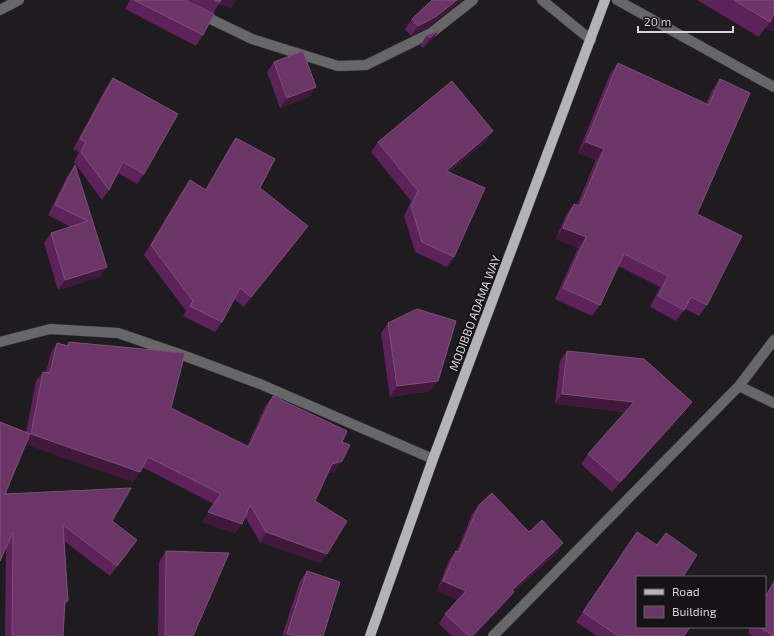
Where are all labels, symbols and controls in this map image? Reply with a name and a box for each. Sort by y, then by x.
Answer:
scale bar [638,8,733,34]
text: 20 m [644,14,671,28]
street label: MODIBBO ADAMA WAY [445,253,503,373]
legend [636,576,766,628]
text: Road [672,584,700,598]
text: Building [672,604,717,618]

